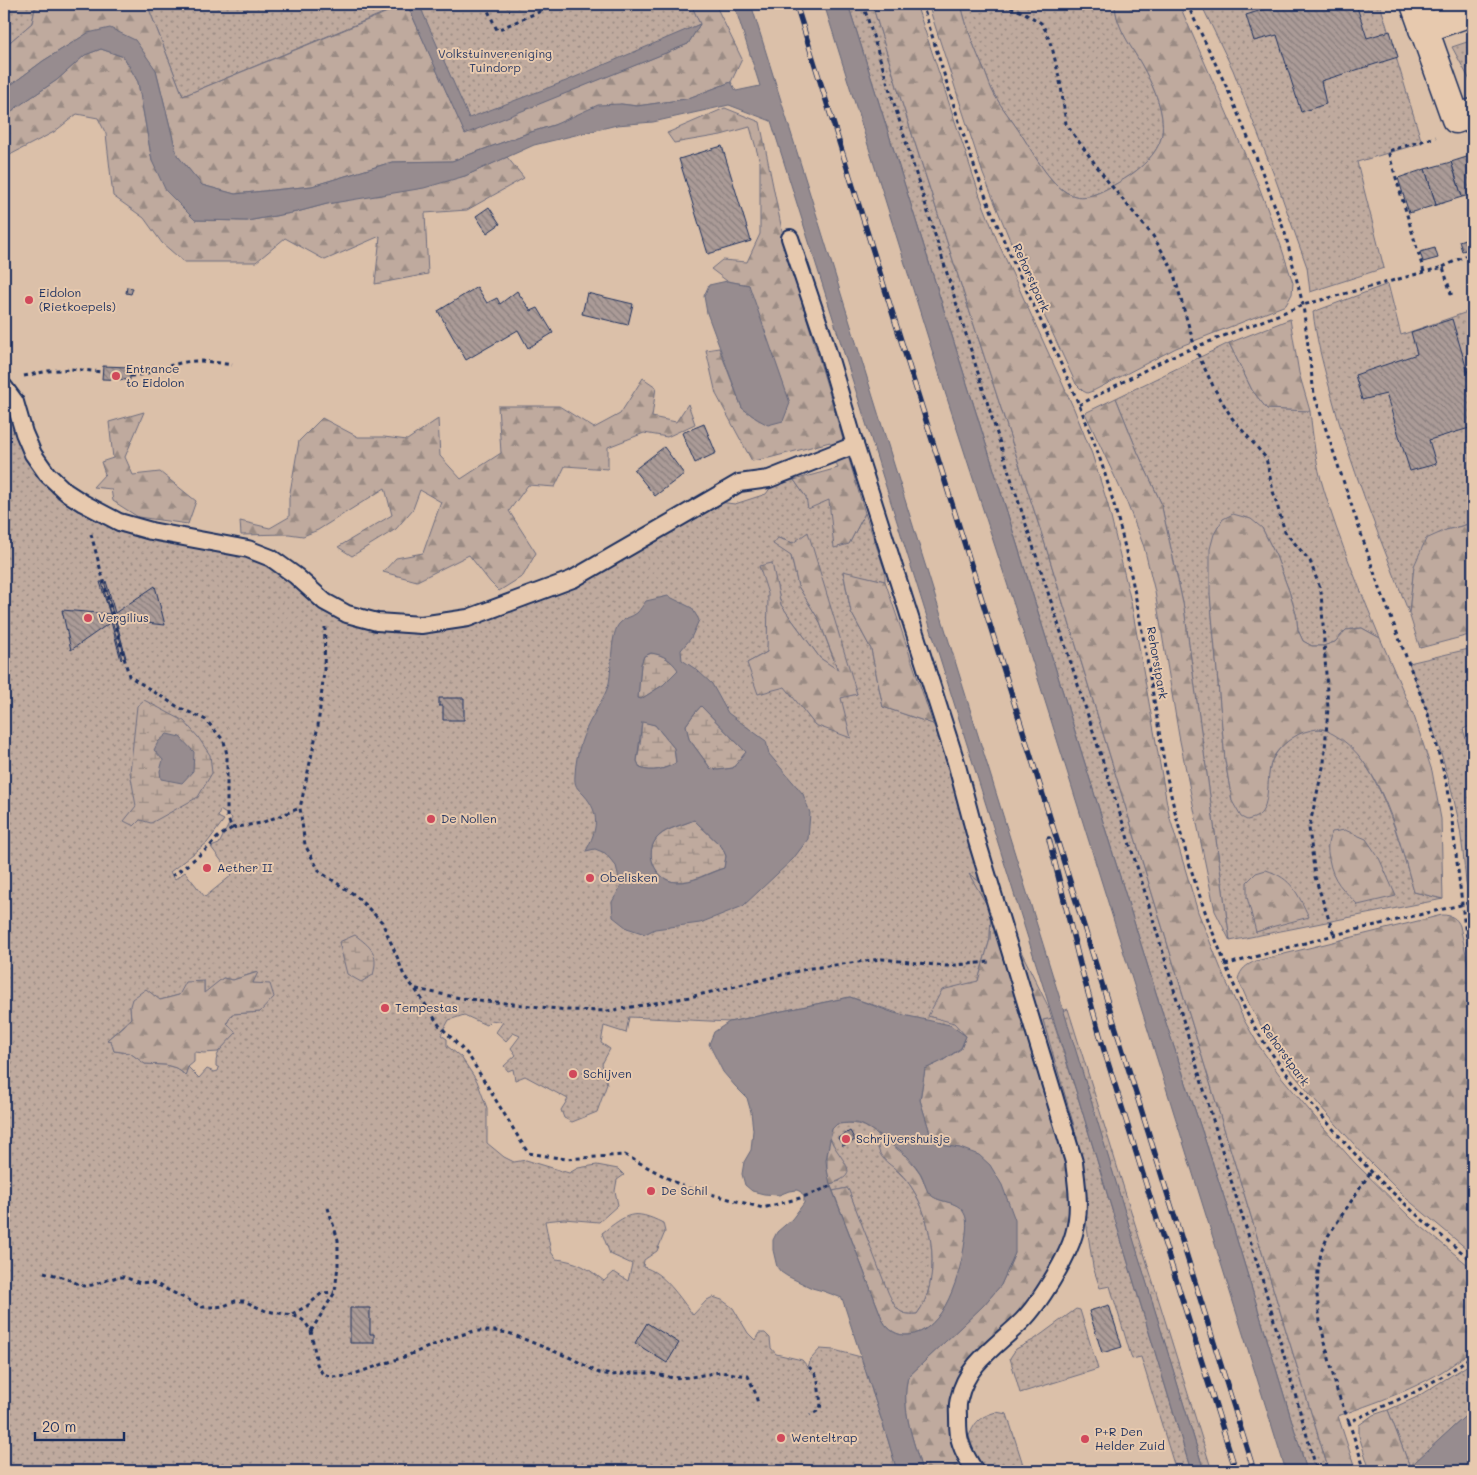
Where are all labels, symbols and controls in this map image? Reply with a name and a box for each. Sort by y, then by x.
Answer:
park label: Volkstuinvereniging Tuindorp [438,45,552,75]
street label: Rehorstpark [1010,241,1054,314]
place label: Eidolon (Rietkoepels) [39,284,116,314]
marker: Eidolon (Rietkoepels) [23,294,35,306]
place label: Entrance to Eidolon [126,360,184,390]
marker: Entrance to Eidolon [110,370,122,382]
place label: Vergilius [98,609,149,625]
marker: Vergilius [82,612,94,624]
street label: Rehorstpark [1144,625,1172,700]
place label: De Nollen [441,810,497,826]
marker: De Nollen [425,813,437,825]
place label: Aether II [217,859,273,875]
marker: Aether II [201,862,213,874]
place label: Obelisken [600,869,658,885]
marker: Obelisken [584,872,596,884]
place label: Tempestas [395,999,458,1015]
marker: Tempestas [379,1002,391,1014]
street label: Rehorstpark [1258,1020,1314,1089]
place label: Schijven [583,1065,632,1081]
marker: Schijven [567,1068,579,1080]
place label: Schrijvershuisje [856,1130,950,1146]
marker: Schrijvershuisje [840,1133,852,1145]
place label: De Schil [661,1182,708,1198]
marker: De Schil [645,1185,657,1197]
scale bar [35,1410,124,1442]
text: 20 m [42,1416,76,1436]
place label: P+R Den Helder Zuid [1095,1423,1165,1453]
place label: Wenteltrap [791,1429,858,1445]
marker: Wenteltrap [775,1432,787,1444]
marker: P+R Den Helder Zuid [1079,1433,1091,1445]

